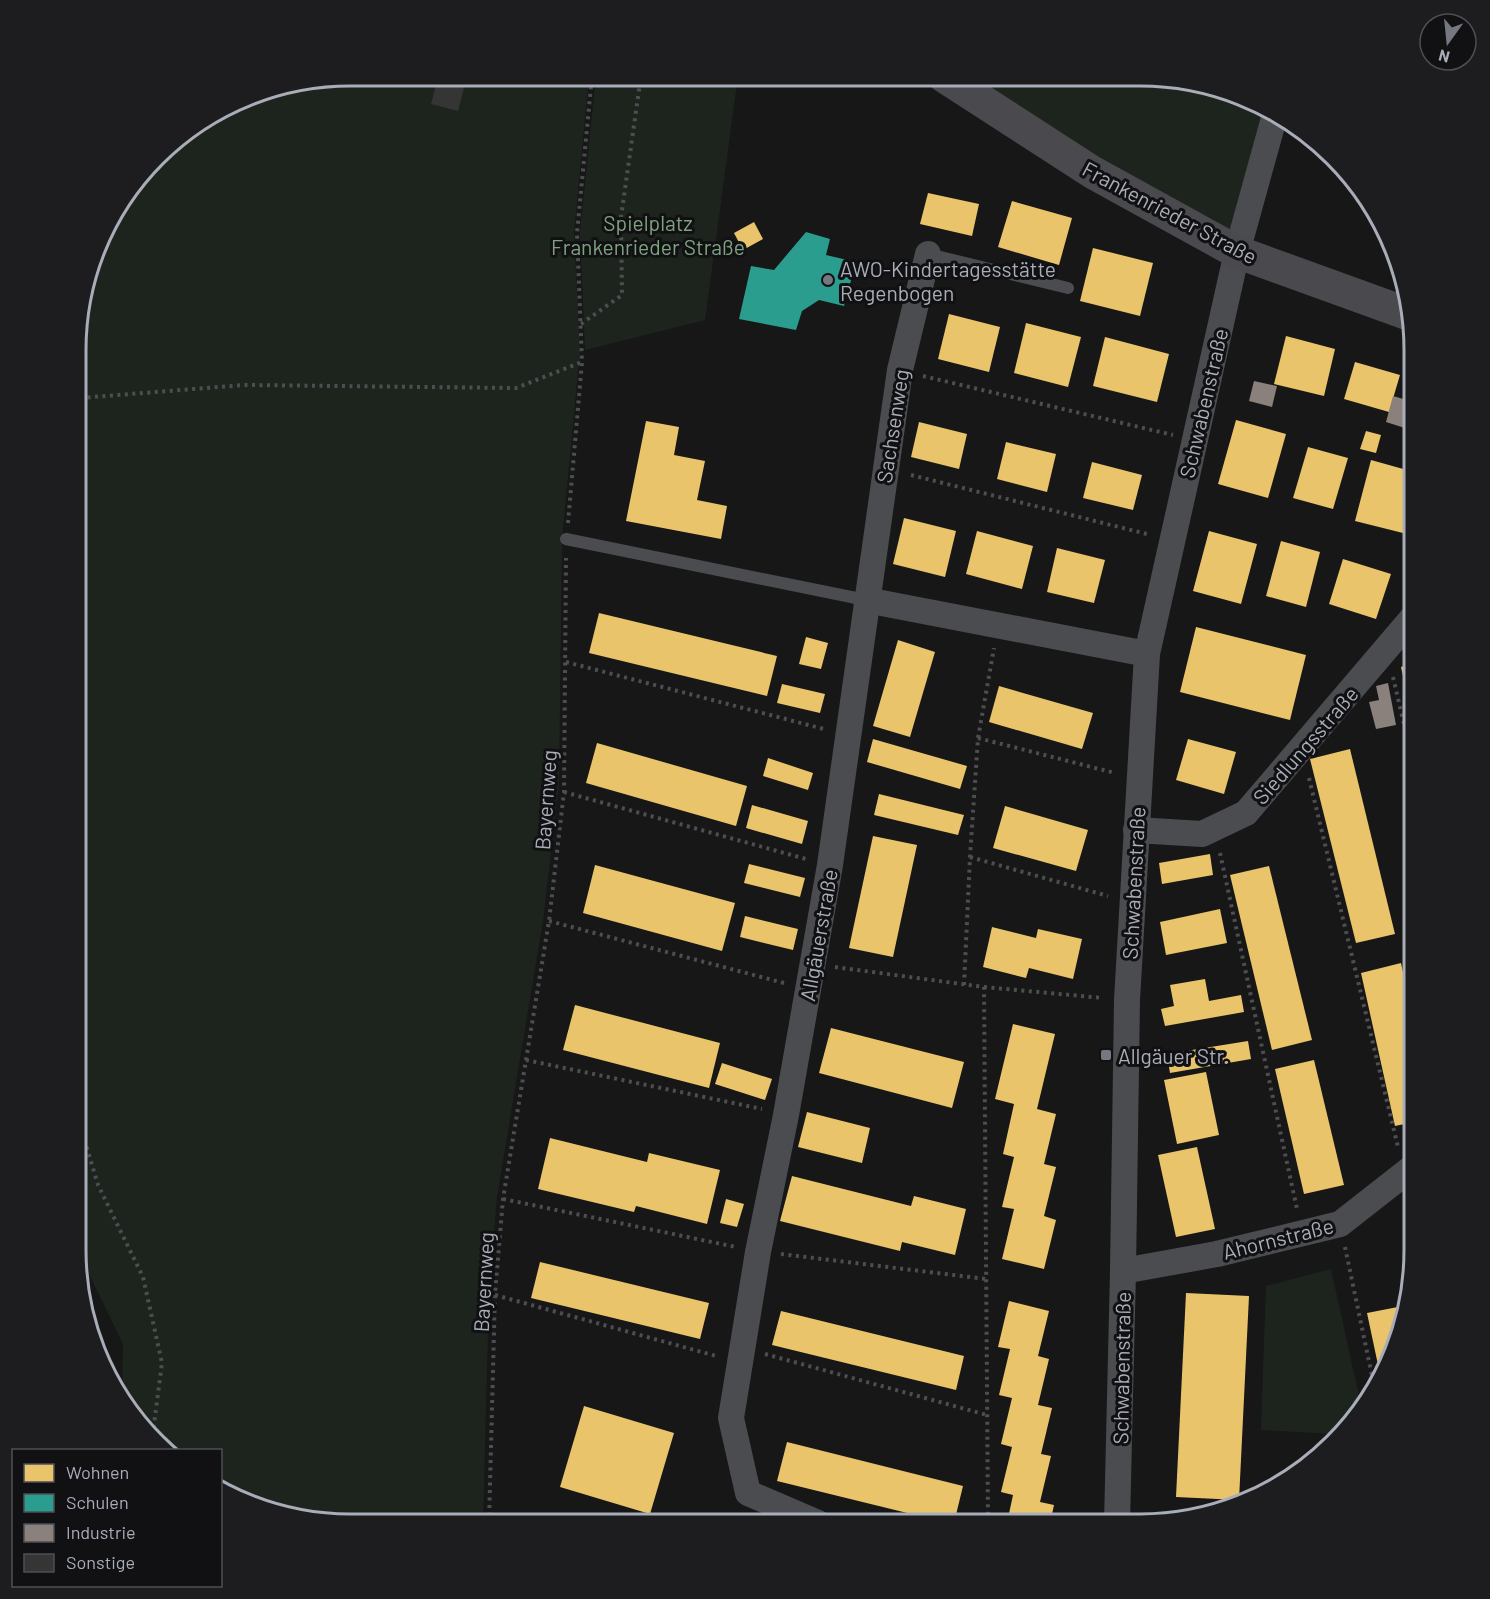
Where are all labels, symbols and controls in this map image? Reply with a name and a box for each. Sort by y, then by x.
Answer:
north arrow [1418,12,1478,72]
text: N [1436,46,1452,68]
street label: Frankenrieder Straße [1079,155,1261,269]
park label: Spielplatz Frankenrieder Straße [551,210,745,259]
place label: AWO-Kindertagesstätte Regenbogen [840,256,1056,305]
marker: AWO-Kindertagesstätte Regenbogen [821,273,835,287]
street label: Schwabenstraße [1174,326,1232,480]
street label: Sachsenweg [871,367,913,485]
street label: Siedlungsstraße [1247,681,1363,809]
street label: Bayernweg [529,749,561,851]
street label: Schwabenstraße [1117,806,1149,960]
street label: Allgäuerstraße [794,867,842,1003]
place label: Allgäuer Str. [1118,1043,1229,1068]
marker: Allgäuer Str. [1099,1048,1113,1062]
street label: Ahornstraße [1220,1212,1336,1264]
street label: Bayernweg [468,1231,498,1333]
street label: Schwabenstraße [1107,1291,1135,1445]
legend [12,1449,222,1587]
text: Wohnen [66,1461,129,1483]
text: Schulen [66,1491,129,1513]
text: Industrie [66,1521,136,1543]
text: Sonstige [66,1551,135,1573]

